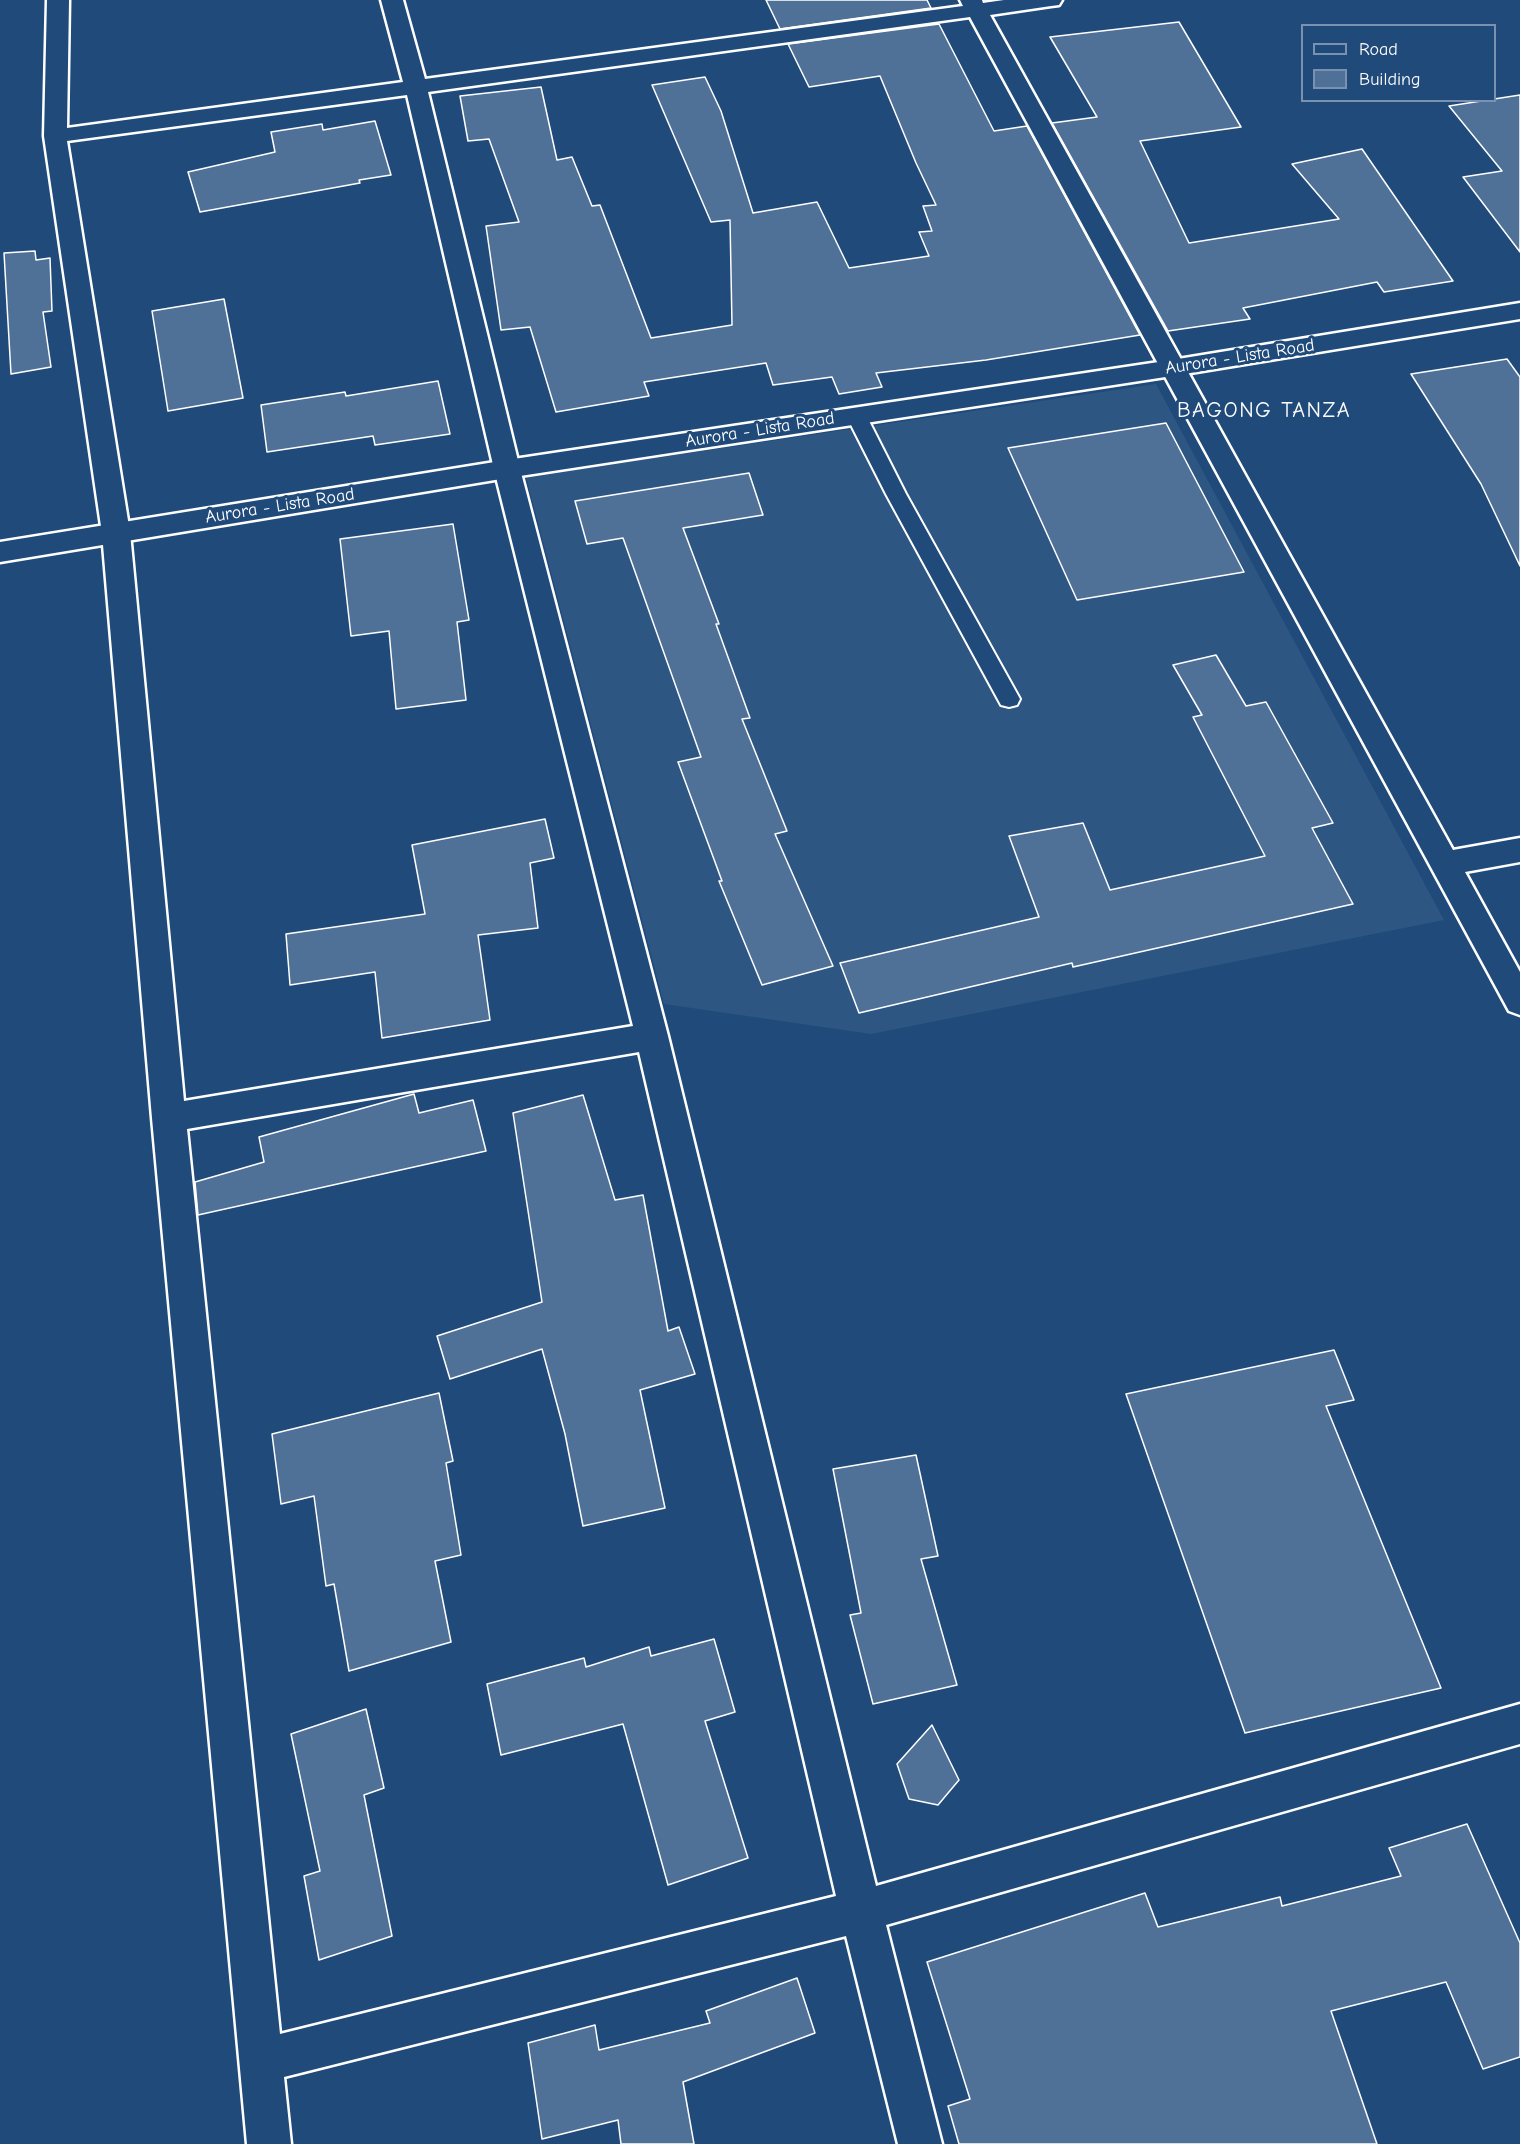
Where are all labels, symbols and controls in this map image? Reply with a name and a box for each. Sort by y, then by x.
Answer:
legend [1301,24,1496,102]
text: Road [1359,39,1398,60]
text: Building [1359,69,1421,90]
street label: Aurora - Lista Road [1164,335,1316,379]
district label: BAGONG TANZA [1177,398,1351,424]
street label: Aurora - Lista Road [684,408,836,452]
street label: Aurora - Lista Road [204,484,356,528]

